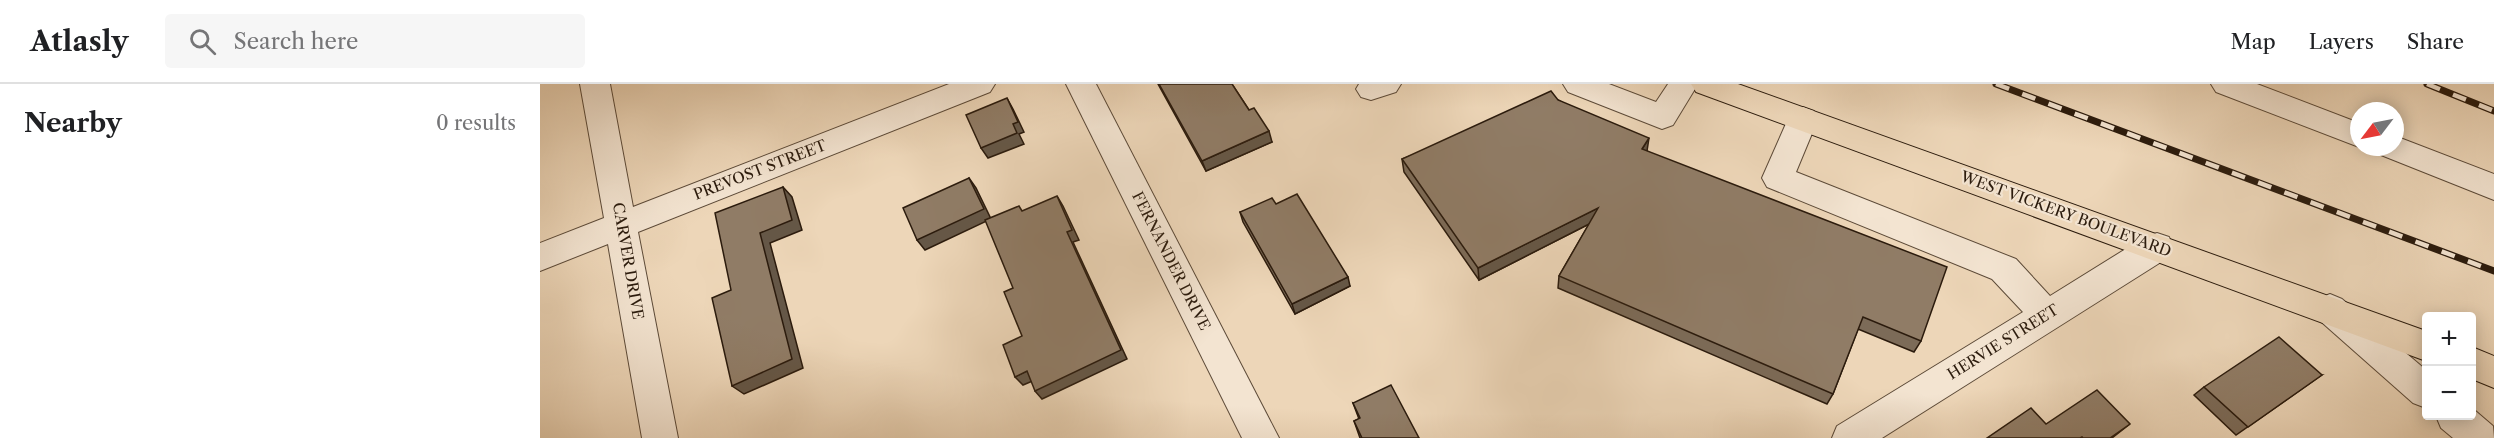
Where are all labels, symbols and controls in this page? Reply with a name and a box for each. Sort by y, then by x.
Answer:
search box [165,14,585,68]
text: Atlasly [30,24,129,58]
icon: search [186,25,219,58]
text: Search here [234,28,358,55]
text: Map [2231,29,2276,54]
text: Layers [2309,29,2374,54]
text: Share [2407,29,2464,54]
north arrow [2350,102,2404,156]
text: Nearby [24,107,122,139]
text: 0 results [436,111,516,135]
street label: PREVOST STREET [691,135,830,204]
street label: WEST VICKERY BOULEVARD [1957,166,2174,261]
street label: FERNANDER DRIVE [1128,188,1215,333]
street label: CARVER DRIVE [609,201,648,321]
street label: HERVIE STREET [1944,299,2062,383]
map controls [2422,312,2476,420]
button: + [2422,312,2476,366]
button: − [2422,366,2476,420]

